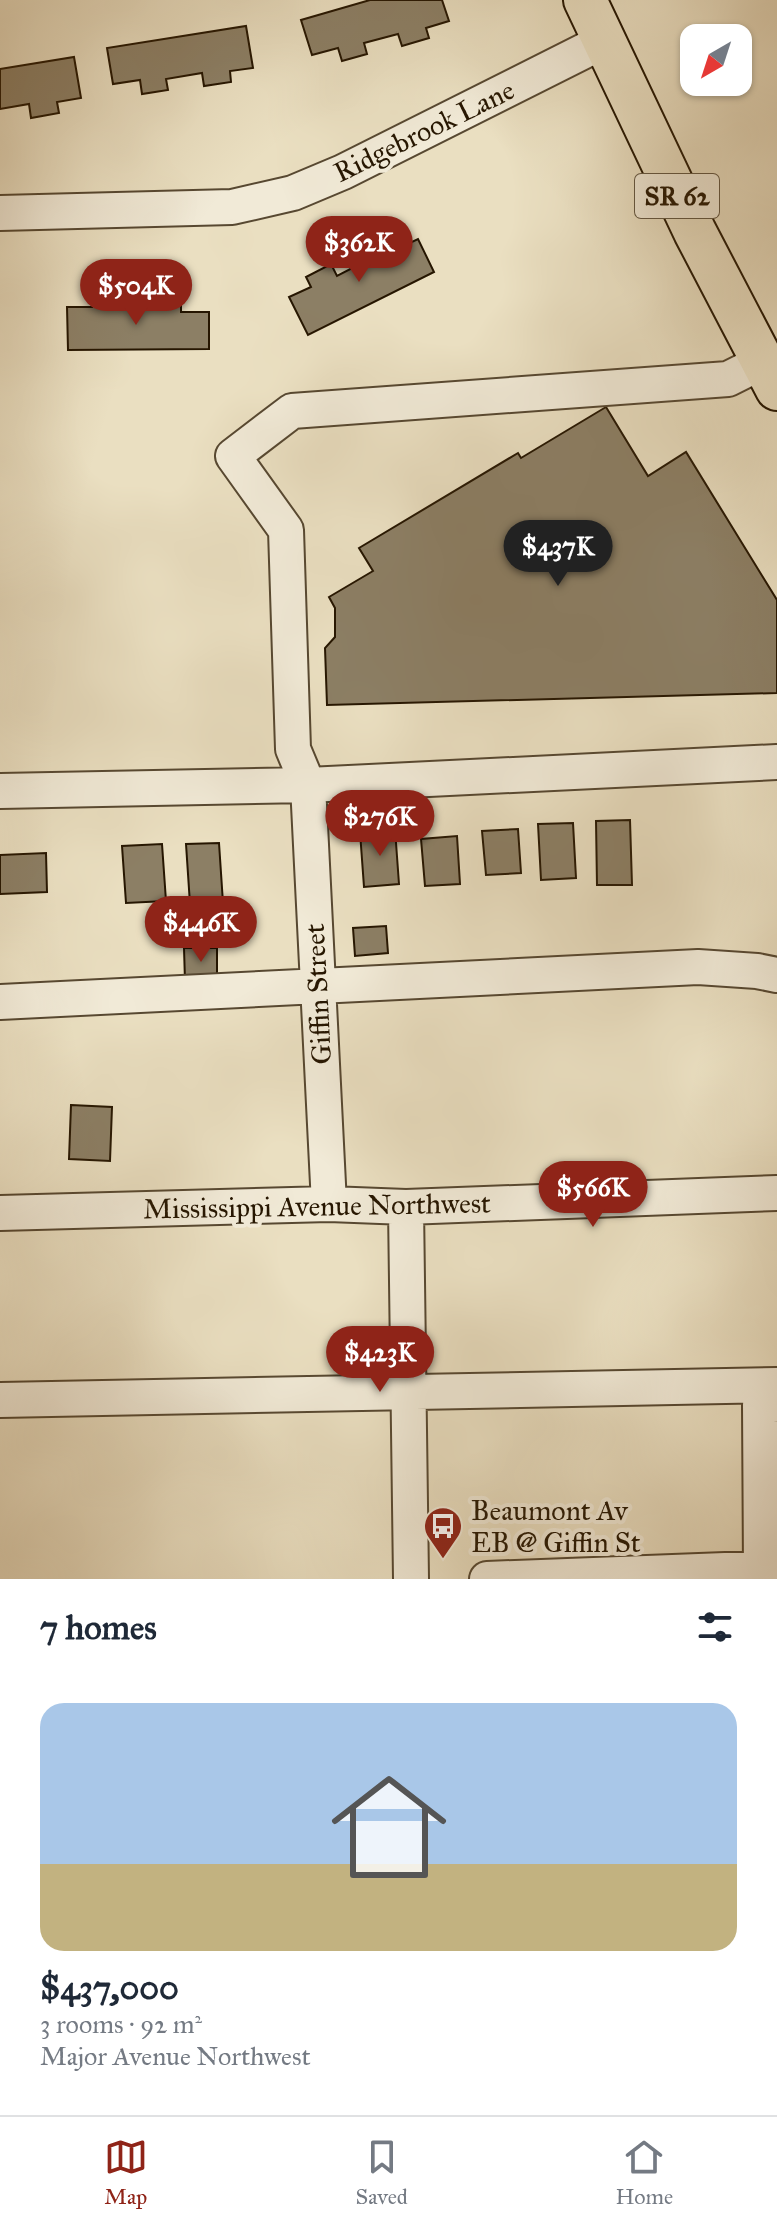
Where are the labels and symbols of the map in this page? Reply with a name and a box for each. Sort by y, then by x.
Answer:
north arrow [680,24,752,96]
street label: Ridgebrook Lane [328,72,520,190]
road number: SR 62 [635,174,719,218]
pin: $362K [303,216,415,284]
pin: $504K [80,259,192,327]
pin: $437K [502,520,614,588]
pin: $276K [324,790,436,858]
pin: $446K [145,896,257,964]
street label: Giffin Street [297,923,339,1065]
pin: $566K [537,1161,649,1229]
street label: Mississippi Avenue Northwest [143,1185,491,1227]
pin: $423K [324,1326,436,1394]
place label: Beaumont Av EB @ Giffin St [471,1493,641,1560]
bus stop icon: Beaumont Av EB @ Giffin St [422,1505,464,1560]

